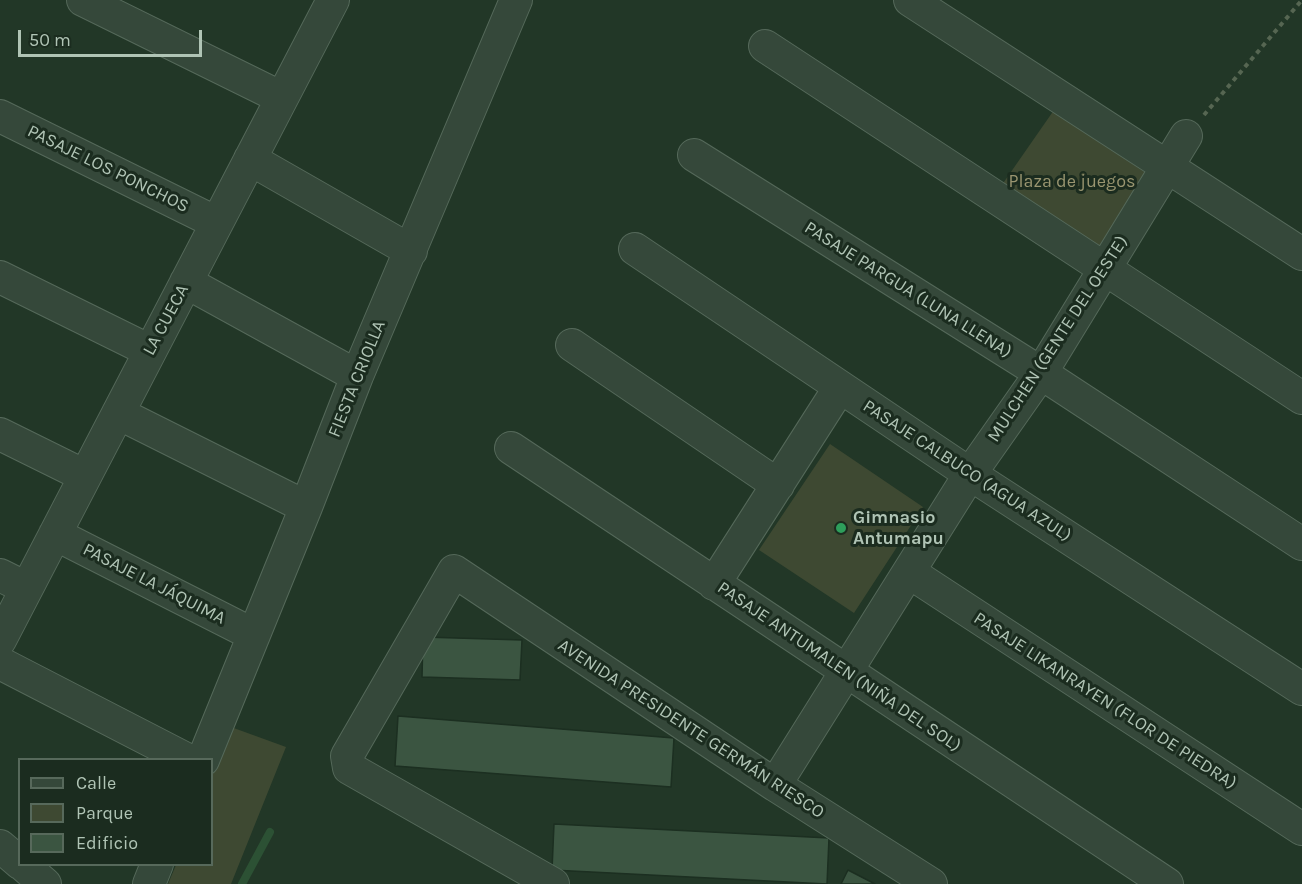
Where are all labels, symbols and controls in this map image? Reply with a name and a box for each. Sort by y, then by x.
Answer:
scale bar [21,18,206,56]
text: 50 m [29,29,71,51]
street label: PASAJE LOS PONCHOS [24,120,192,218]
park label: Plaza de juegos [1008,171,1136,193]
street label: PASAJE PARGUA (LUNA LLENA) [800,217,1016,363]
street label: MULCHEN (GENTE DEL OESTE) [983,232,1133,446]
street label: LA CUECA [138,281,194,359]
street label: FIESTA CRIOLLA [324,317,390,441]
street label: PASAJE CALBUCO (AGUA AZUL) [859,395,1075,547]
place label: Gimnasio Antumapu [853,507,944,550]
marker: Gimnasio Antumapu [834,521,848,535]
street label: PASAJE LA JÁQUIMA [79,539,229,629]
street label: PASAJE ANTUMALEN (NIÑA DEL SOL) [713,577,965,757]
street label: PASAJE LIKANRAYEN (FLOR DE PIEDRA) [969,608,1241,794]
street label: AVENIDA PRESIDENTE GERMÁN RIESCO [554,635,828,823]
legend [18,758,213,866]
text: Calle [76,772,116,794]
text: Parque [76,802,133,824]
text: Edificio [76,832,138,854]

